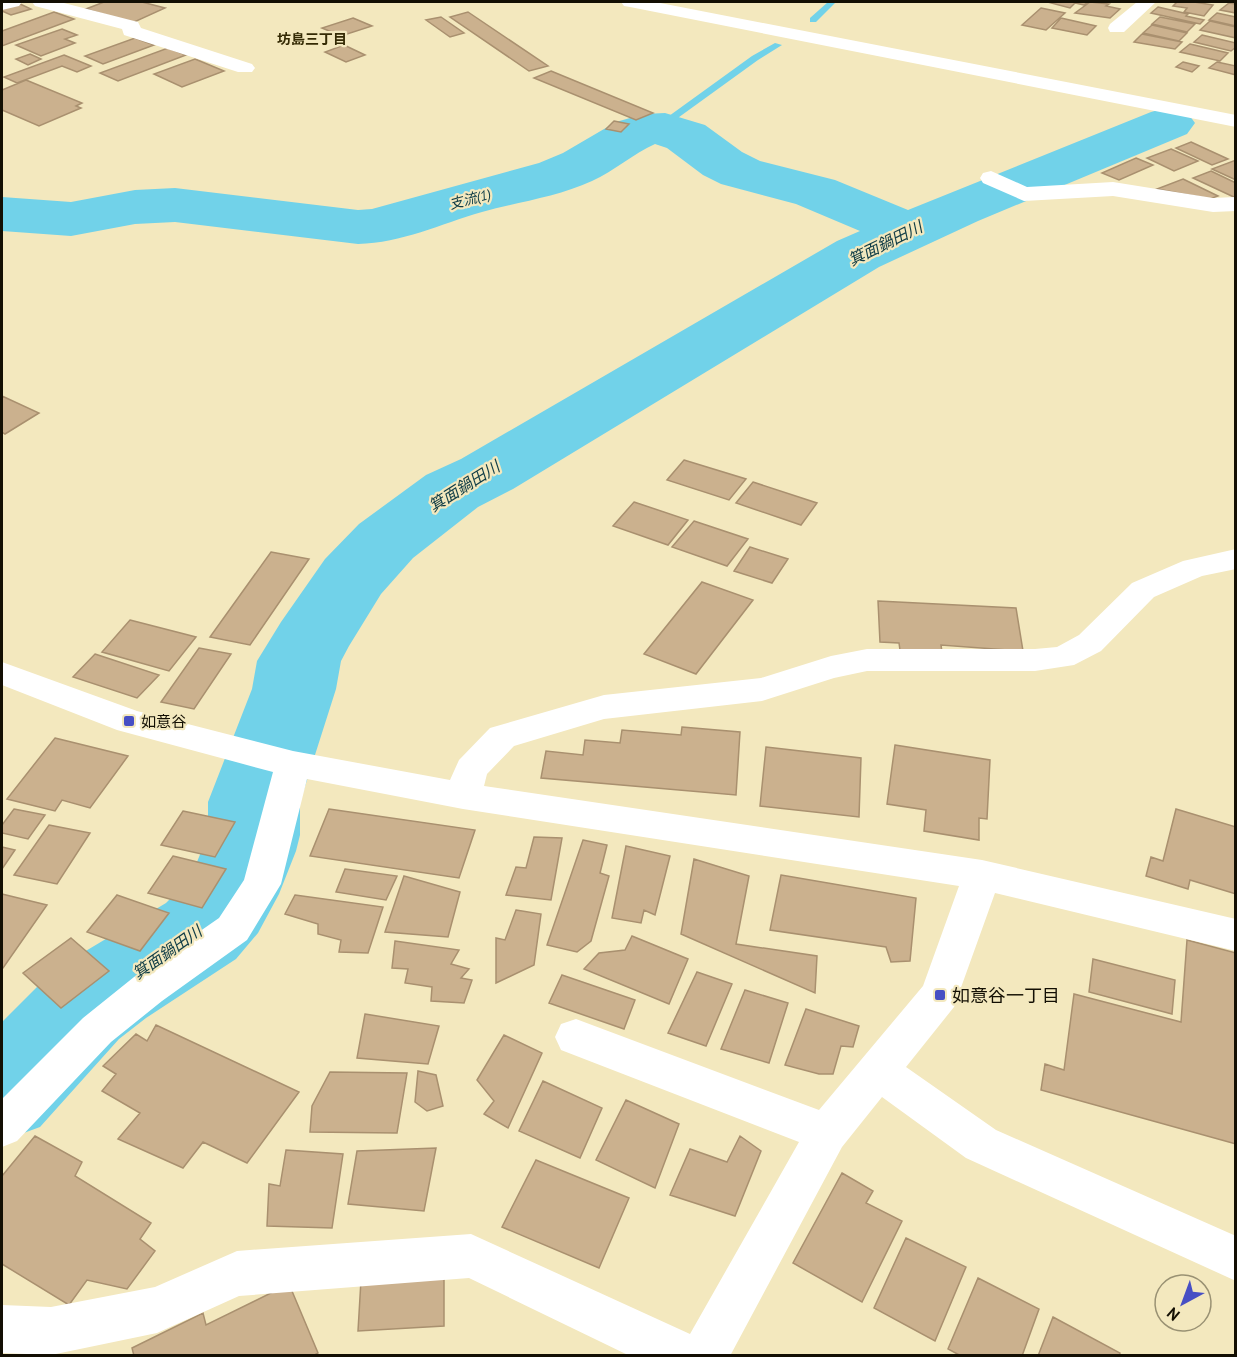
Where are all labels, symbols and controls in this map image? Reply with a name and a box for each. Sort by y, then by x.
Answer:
district label: 坊島三丁目 [277,30,347,48]
water label: 支流(1) [447,185,493,213]
water label: 箕面鍋田川 [845,216,927,270]
water label: 箕面鍋田川 [425,455,505,516]
place label: 如意谷 [141,712,186,731]
marker: 如意谷 [122,714,136,728]
water label: 箕面鍋田川 [128,920,207,983]
place label: 如意谷一丁目 [952,984,1060,1007]
marker: 如意谷一丁目 [933,988,947,1002]
north arrow [1153,1273,1213,1333]
text: N [1163,1303,1184,1325]

